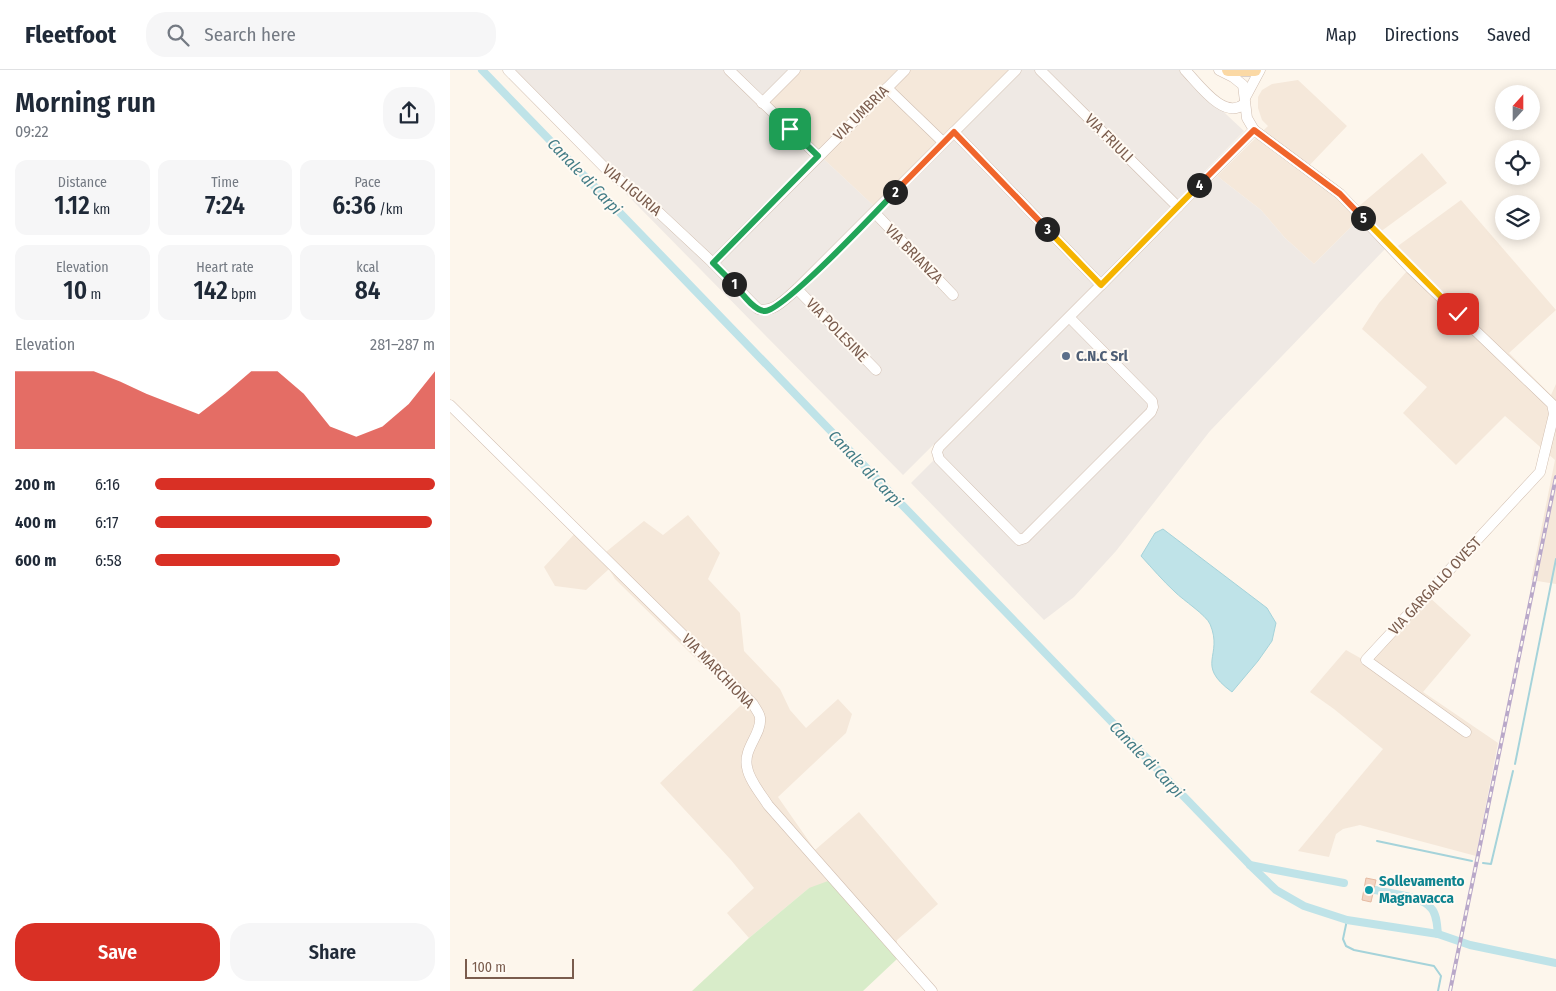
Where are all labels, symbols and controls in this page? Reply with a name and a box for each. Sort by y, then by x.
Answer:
search box [146,12,496,57]
text: Fleetfoot [25,21,116,49]
icon: search [164,21,192,49]
text: Search here [204,23,296,46]
text: Map [1325,24,1357,46]
text: Directions [1385,24,1459,46]
text: Saved [1487,24,1531,46]
street label: VIA UMBRIA [830,82,892,144]
north arrow [1495,85,1540,130]
map controls [1495,85,1540,240]
text: Morning run [15,86,156,119]
button: share [383,87,435,139]
pin [769,108,811,150]
street label: VIA FRIULI [1081,110,1137,166]
icon: arrive [776,115,804,143]
text: 09:22 [15,122,49,141]
water label: Canale di Carpi [544,134,626,218]
button: locate [1495,140,1540,185]
street label: VIA LIGURIA [599,160,665,220]
pin: 4 [1186,172,1212,198]
text: Distance [58,174,107,191]
text: Time [211,174,239,191]
text: Pace [355,174,381,191]
text: 4 [1196,177,1203,194]
pin: 2 [882,180,908,204]
text: 2 [892,184,899,201]
text: 1.12 [54,191,90,221]
text: 7:24 [205,191,245,221]
text: 6:36 [332,191,376,221]
button: layers [1495,195,1540,240]
text: km [90,201,110,218]
text: /km [376,201,403,218]
pin: 5 [1350,206,1376,230]
text: 5 [1360,210,1367,227]
pin: 3 [1034,216,1060,242]
street label: VIA BRIANZA [881,221,947,287]
text: 3 [1044,221,1051,238]
text: Elevation [56,259,109,276]
text: Heart rate [196,259,254,276]
text: kcal [356,259,379,276]
pin: 1 [722,272,746,296]
text: 10 [63,276,87,306]
text: 142 [193,276,228,306]
text: 84 [355,276,381,306]
text: 1 [732,276,737,293]
text: m [87,286,101,303]
text: bpm [228,286,257,303]
pin [1437,293,1479,335]
street label: VIA POLESINE [802,295,872,365]
icon: check [1444,300,1472,328]
text: Elevation [15,335,75,354]
text: 281–287 m [370,335,435,354]
place label: C.N.C Srl [1076,347,1129,365]
marker: C.N.C Srl [1060,350,1072,362]
water label: Canale di Carpi [825,426,907,510]
text: 200 m [15,475,55,494]
text: 6:16 [95,475,120,494]
text: 400 m [15,513,56,532]
text: 6:17 [95,513,118,532]
street label: VIA GARGALLO OVEST [1385,533,1485,639]
text: 600 m [15,551,56,570]
text: 6:58 [95,551,122,570]
street label: VIA MARCHIONA [678,630,758,712]
water label: Canale di Carpi [1106,717,1188,801]
place label: Sollevamento Magnavacca [1379,872,1465,907]
marker: Sollevamento Magnavacca [1363,884,1375,896]
button: Save [15,923,220,981]
button: Share [230,923,435,981]
scale bar [465,956,574,979]
text: 100 m [472,959,506,976]

